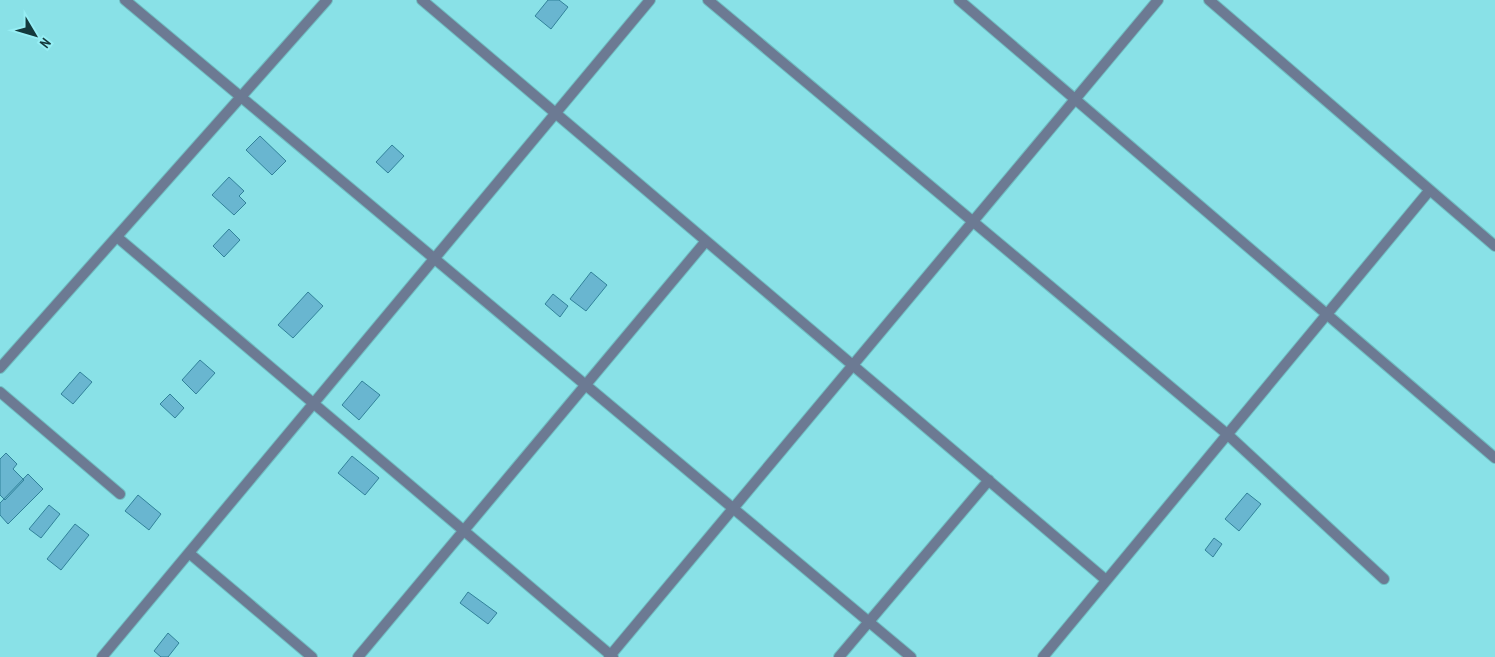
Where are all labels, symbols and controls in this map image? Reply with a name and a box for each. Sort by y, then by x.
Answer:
north arrow [10,10,60,60]
text: N [36,34,55,52]

